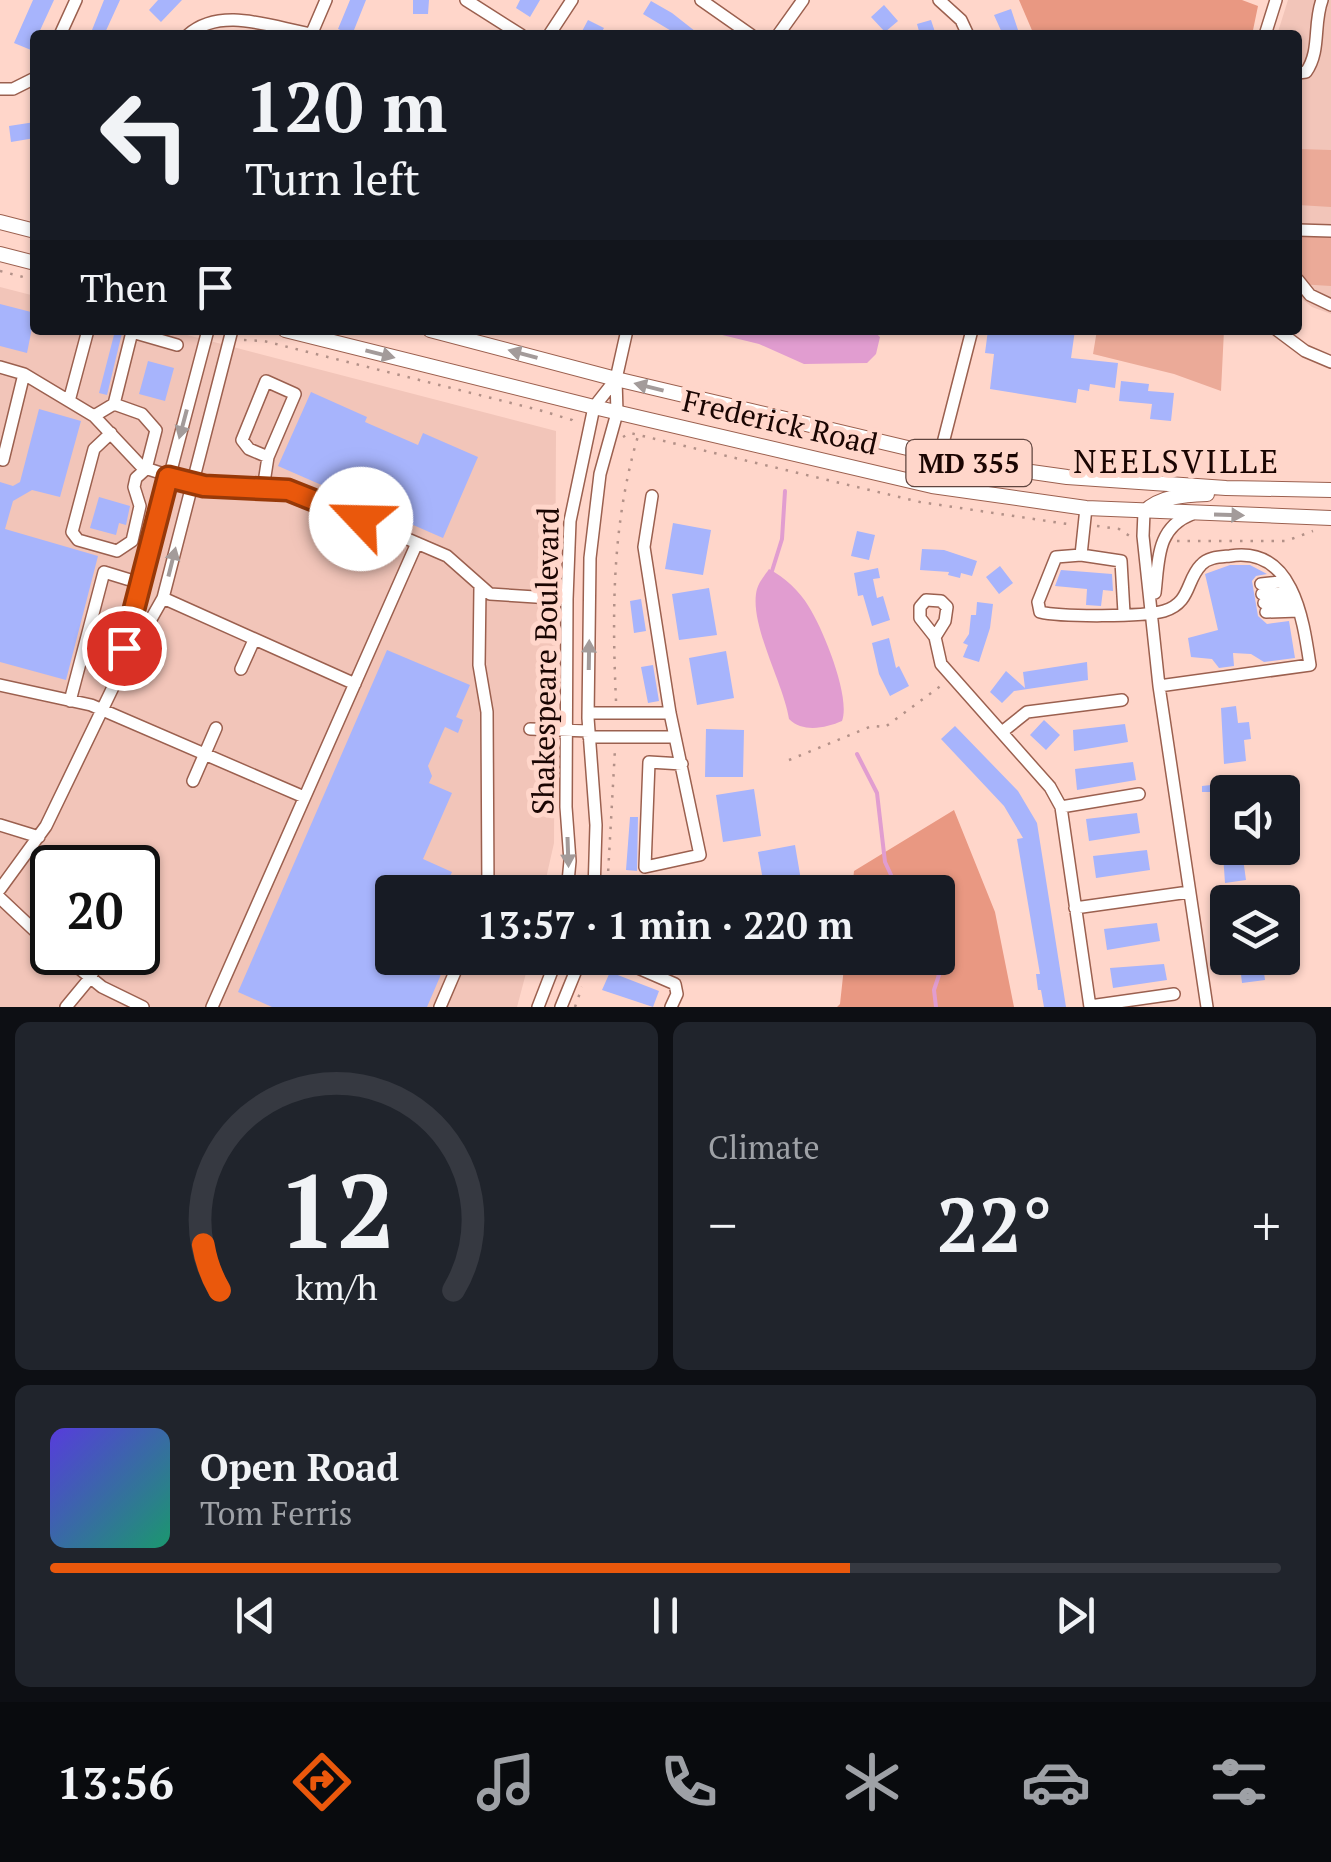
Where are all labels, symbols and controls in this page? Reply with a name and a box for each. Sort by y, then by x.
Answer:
text: 120 m [245,59,447,152]
icon: left [80,70,210,200]
text: Turn left [245,148,420,208]
icon: arrive [188,260,243,315]
text: Then [80,263,168,313]
one-way arrow [365,346,396,362]
one-way arrow [507,346,538,362]
one-way arrow [633,379,664,394]
street label: Frederick Road [679,380,882,464]
one-way arrow [174,409,190,440]
road number: MD 355 [906,440,1032,486]
district label: NEELSVILLE [1073,440,1281,482]
position arrow [309,467,413,571]
street label: Shakespeare Boulevard [522,507,568,815]
one-way arrow [1214,507,1246,523]
one-way arrow [165,546,181,577]
pin [82,606,167,691]
icon: arrive [97,621,152,676]
one-way arrow [581,639,597,671]
map controls [1210,775,1300,975]
button: sound [1210,775,1300,865]
one-way arrow [561,836,577,868]
speed limit sign: 20 [30,845,160,975]
button: layers [1210,885,1300,975]
text: 13:57 · 1 min · 220 m [477,900,853,950]
text: Climate [708,1126,820,1168]
text: 12 [278,1140,395,1278]
text: 22° [937,1174,1052,1273]
text: − [708,1188,737,1261]
text: + [1252,1188,1281,1261]
text: km/h [295,1263,378,1310]
text: Open Road [200,1442,399,1492]
text: Tom Ferris [200,1492,352,1534]
icon: previous [228,1588,283,1643]
icon: pause [638,1588,693,1643]
icon: next [1048,1588,1103,1643]
icon: directions [287,1747,357,1817]
icon: music [471,1747,541,1817]
icon: phone [654,1747,724,1817]
icon: climate [837,1747,907,1817]
icon: car [1021,1747,1091,1817]
icon: filters [1204,1747,1274,1817]
text: 13:56 [57,1752,174,1812]

